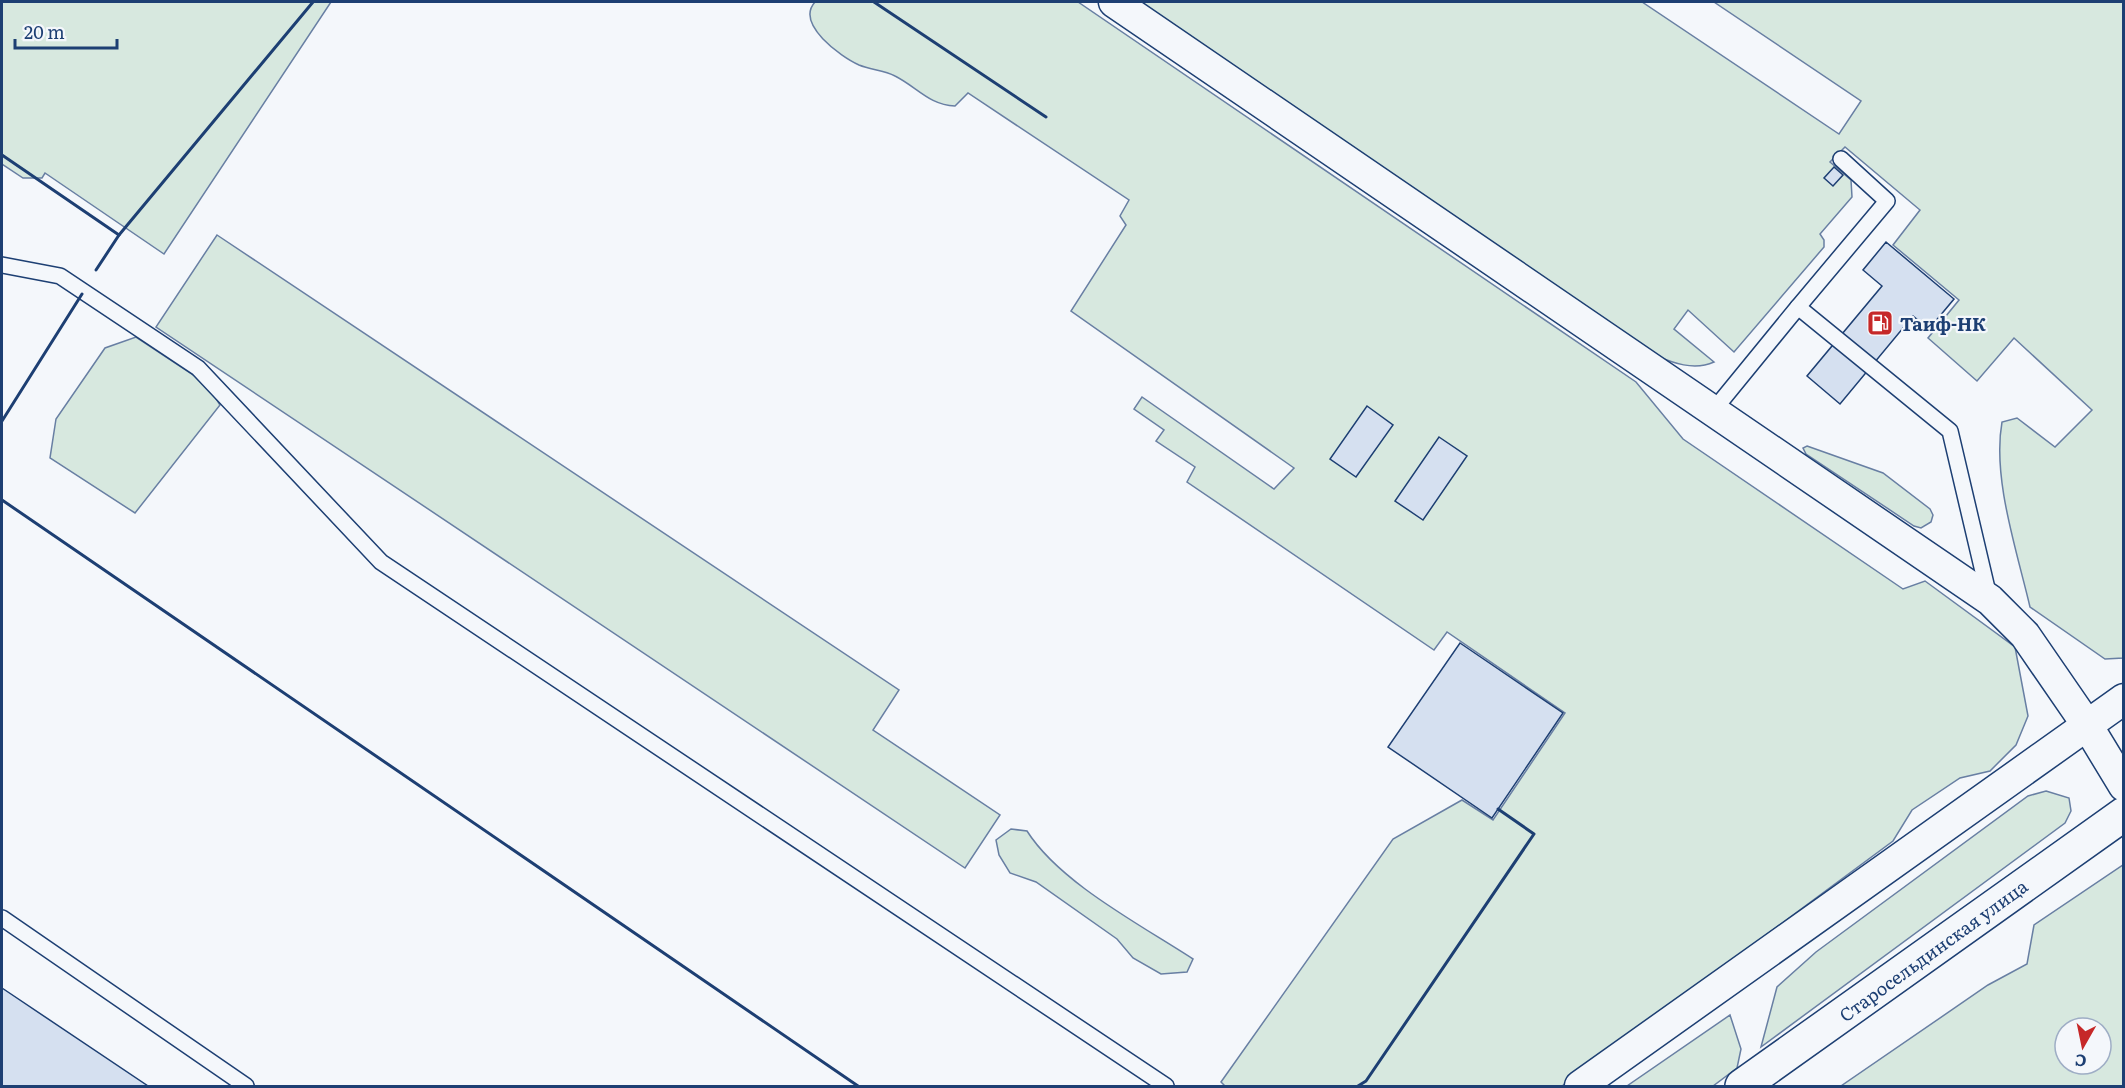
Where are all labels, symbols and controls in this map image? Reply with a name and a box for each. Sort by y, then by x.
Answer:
scale bar [15,12,117,50]
text: 20 m [24,18,65,45]
fuel station icon: Таиф-НК [1865,308,1895,338]
place label: Таиф-НК [1900,310,1986,337]
street label: Старосельдинская улица [1833,872,2033,1028]
north arrow [2053,1016,2113,1076]
text: С [2073,1049,2088,1075]

